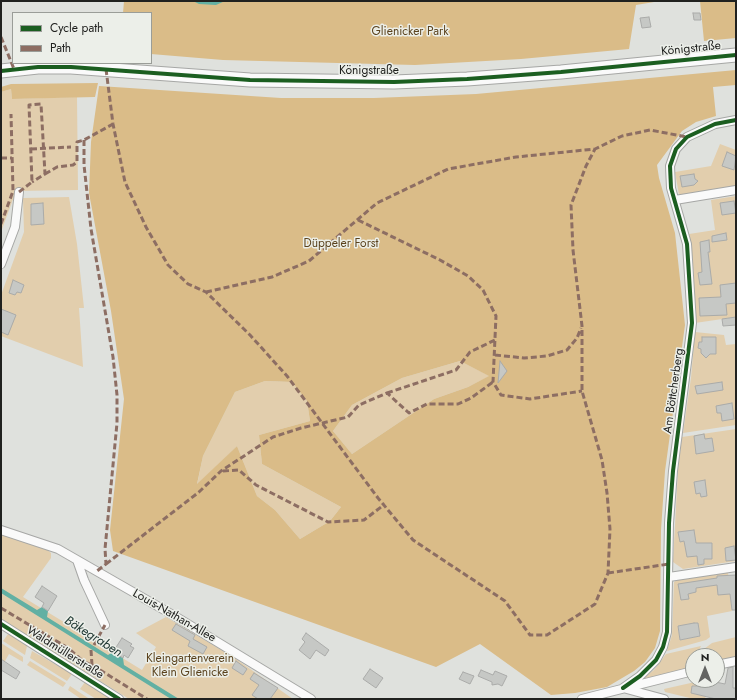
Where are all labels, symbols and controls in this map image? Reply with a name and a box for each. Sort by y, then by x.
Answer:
legend [12,12,152,64]
text: Cycle path [50,19,103,37]
park label: Glienicker Park [372,25,448,39]
text: Path [50,39,71,57]
street label: Königstraße [661,39,721,59]
street label: Königstraße [339,64,399,78]
park label: Düppeler Forst [304,237,378,251]
street label: Am Böttcherberg [661,347,687,435]
street label: Louis-Nathan-Allee [130,586,218,646]
water label: Bäkegraben [61,613,125,661]
street label: Waldmüllerstraße [24,624,106,682]
north arrow [685,648,725,688]
text: N [701,649,709,665]
park label: Kleingartenverein Klein Glienicke [146,652,234,680]

